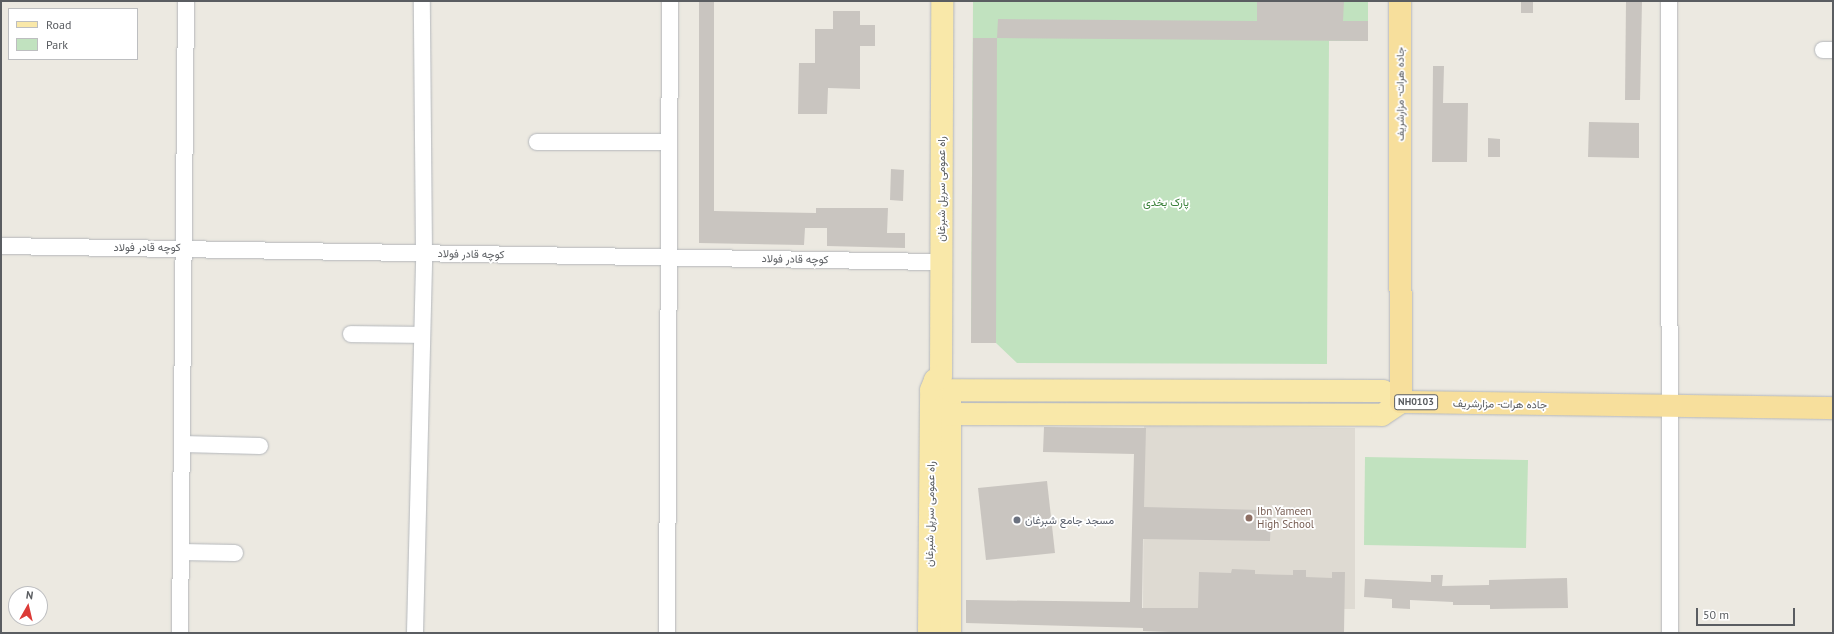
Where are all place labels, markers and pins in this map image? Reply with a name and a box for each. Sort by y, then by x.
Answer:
place label: Ibn Yameen High School [1257,505,1314,531]
place label: مسجد جامع شبرغان [1025,513,1114,527]
marker: Ibn Yameen High School [1244,513,1254,523]
marker: مسجد جامع شبرغان [1012,515,1022,525]

